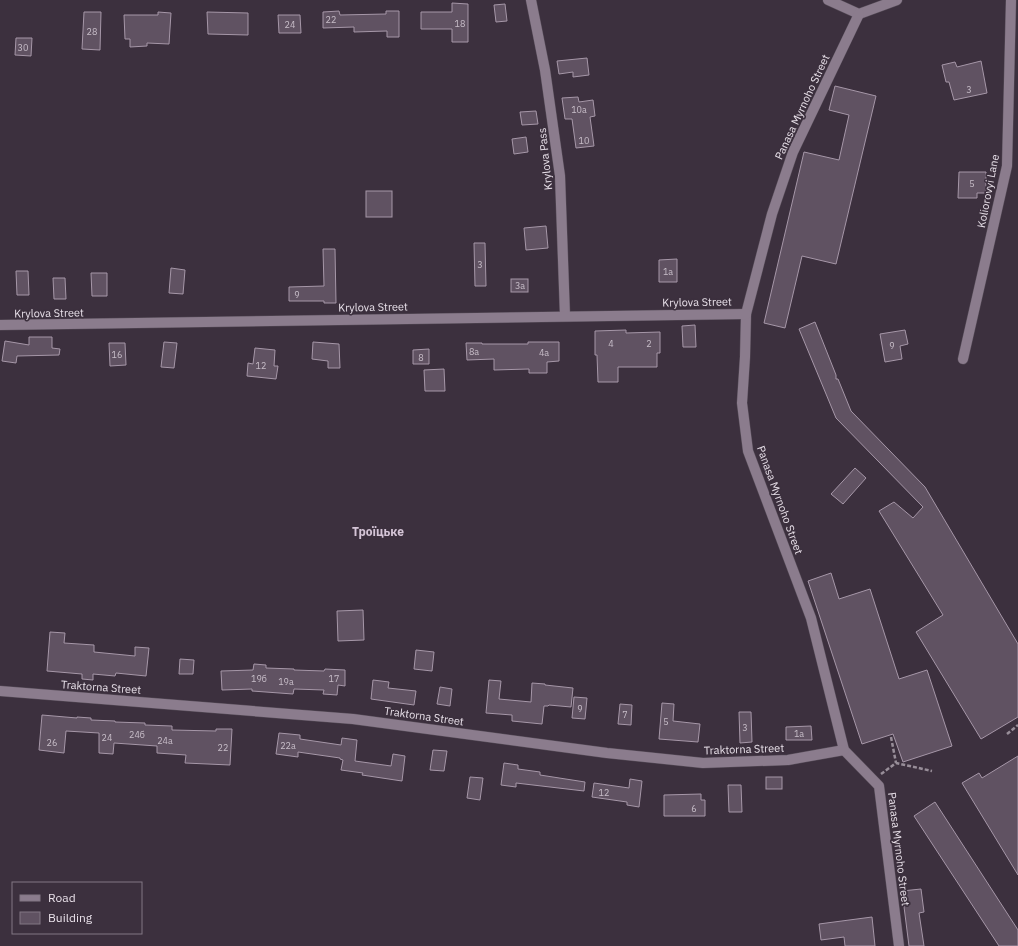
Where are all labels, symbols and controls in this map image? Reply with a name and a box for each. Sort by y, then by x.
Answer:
house number: 22 [326,14,336,25]
house number: 18 [455,18,465,29]
house number: 24 [285,19,295,30]
house number: 28 [87,26,97,37]
house number: 30 [18,42,28,53]
street label: Panasa Myrnoho Street [771,52,833,162]
house number: 3 [966,84,972,95]
house number: 10а [571,104,587,115]
street label: Krylova Pass [535,127,555,191]
house number: 10 [579,135,589,146]
street label: Koliorovyi Lane [974,153,1002,229]
house number: 5 [969,178,975,189]
house number: 3 [477,259,483,270]
house number: 1а [663,266,673,277]
house number: 3а [515,280,525,291]
house number: 9 [294,289,300,300]
street label: Krylova Street [662,294,732,310]
street label: Krylova Street [338,299,408,315]
street label: Krylova Street [14,305,84,321]
house number: 4 [608,338,614,349]
house number: 2 [646,338,652,349]
house number: 9 [889,340,895,351]
house number: 8а [469,346,479,357]
house number: 4а [539,347,549,358]
house number: 16 [112,349,122,360]
house number: 8 [418,352,424,363]
house number: 12 [256,360,266,371]
street label: Panasa Myrnoho Street [754,444,806,556]
district label: Троїцьке [352,524,404,539]
house number: 19б [251,673,267,684]
house number: 17 [329,673,339,684]
house number: 19а [278,676,294,687]
street label: Traktorna Street [60,677,142,697]
street label: Traktorna Street [383,703,465,729]
house number: 9 [577,703,583,714]
house number: 7 [622,709,628,720]
house number: 5 [663,716,669,727]
house number: 3 [742,722,748,733]
house number: 1а [794,728,804,739]
house number: 24б [129,729,145,740]
house number: 24 [102,732,112,743]
house number: 24а [157,735,173,746]
house number: 26 [47,737,57,748]
house number: 22а [280,740,296,751]
street label: Traktorna Street [704,741,784,757]
house number: 22 [218,742,228,753]
house number: 12 [599,787,609,798]
street label: Panasa Myrnoho Street [885,791,913,907]
house number: 6 [691,803,697,814]
legend [12,882,142,934]
text: Road [48,890,76,905]
text: Building [48,910,93,925]

